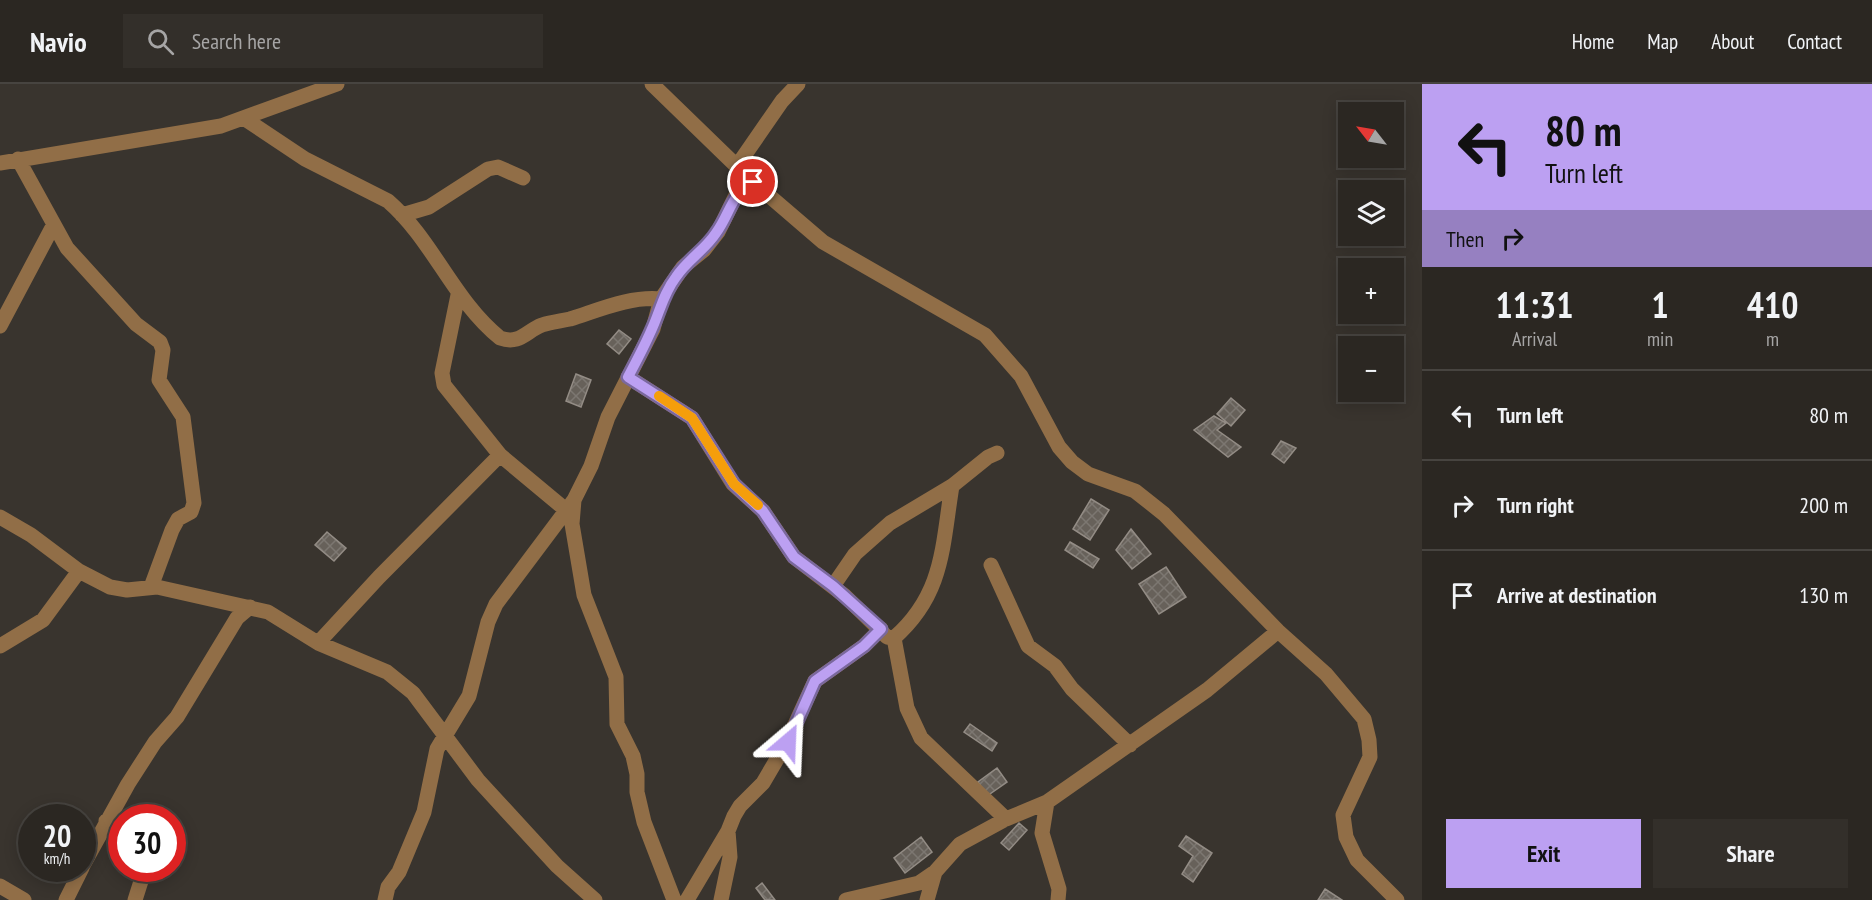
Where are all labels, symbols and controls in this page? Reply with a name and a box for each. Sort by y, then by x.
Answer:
search box [123,14,543,68]
text: Navio [30,23,87,60]
icon: search [144,25,177,58]
text: Search here [192,27,281,55]
text: Home [1572,28,1614,55]
text: Map [1647,28,1678,55]
text: About [1711,28,1754,55]
text: Contact [1787,28,1842,55]
north arrow [1338,102,1404,168]
map controls [1338,102,1404,402]
text: 80 m [1545,103,1622,158]
icon: left [1446,108,1524,186]
pin [727,156,778,207]
text: Turn left [1545,156,1623,190]
icon: arrive [736,165,769,198]
button: layers [1338,180,1404,246]
icon: right [1496,222,1529,255]
text: Then [1446,225,1484,253]
button: + [1338,258,1404,324]
text: 11:31 [1496,281,1573,328]
text: 1 [1651,281,1669,328]
text: 410 [1747,281,1798,328]
text: Arrival [1512,326,1557,352]
text: min [1647,326,1673,352]
text: m [1766,326,1779,352]
button: − [1338,336,1404,402]
icon: left [1446,399,1479,432]
text: Turn left [1497,401,1563,429]
text: 80 m [1809,401,1848,429]
icon: right [1446,489,1479,522]
text: Turn right [1497,491,1574,519]
text: 200 m [1799,491,1848,519]
icon: arrive [1446,579,1479,612]
text: Arrive at destination [1497,581,1657,609]
text: 130 m [1799,581,1848,609]
position arrow [756,710,820,774]
speed limit sign: 30 [108,804,186,882]
text: 20 [43,816,71,855]
button: Exit [1446,819,1641,888]
button: Share [1653,819,1848,888]
text: km/h [44,849,70,868]

